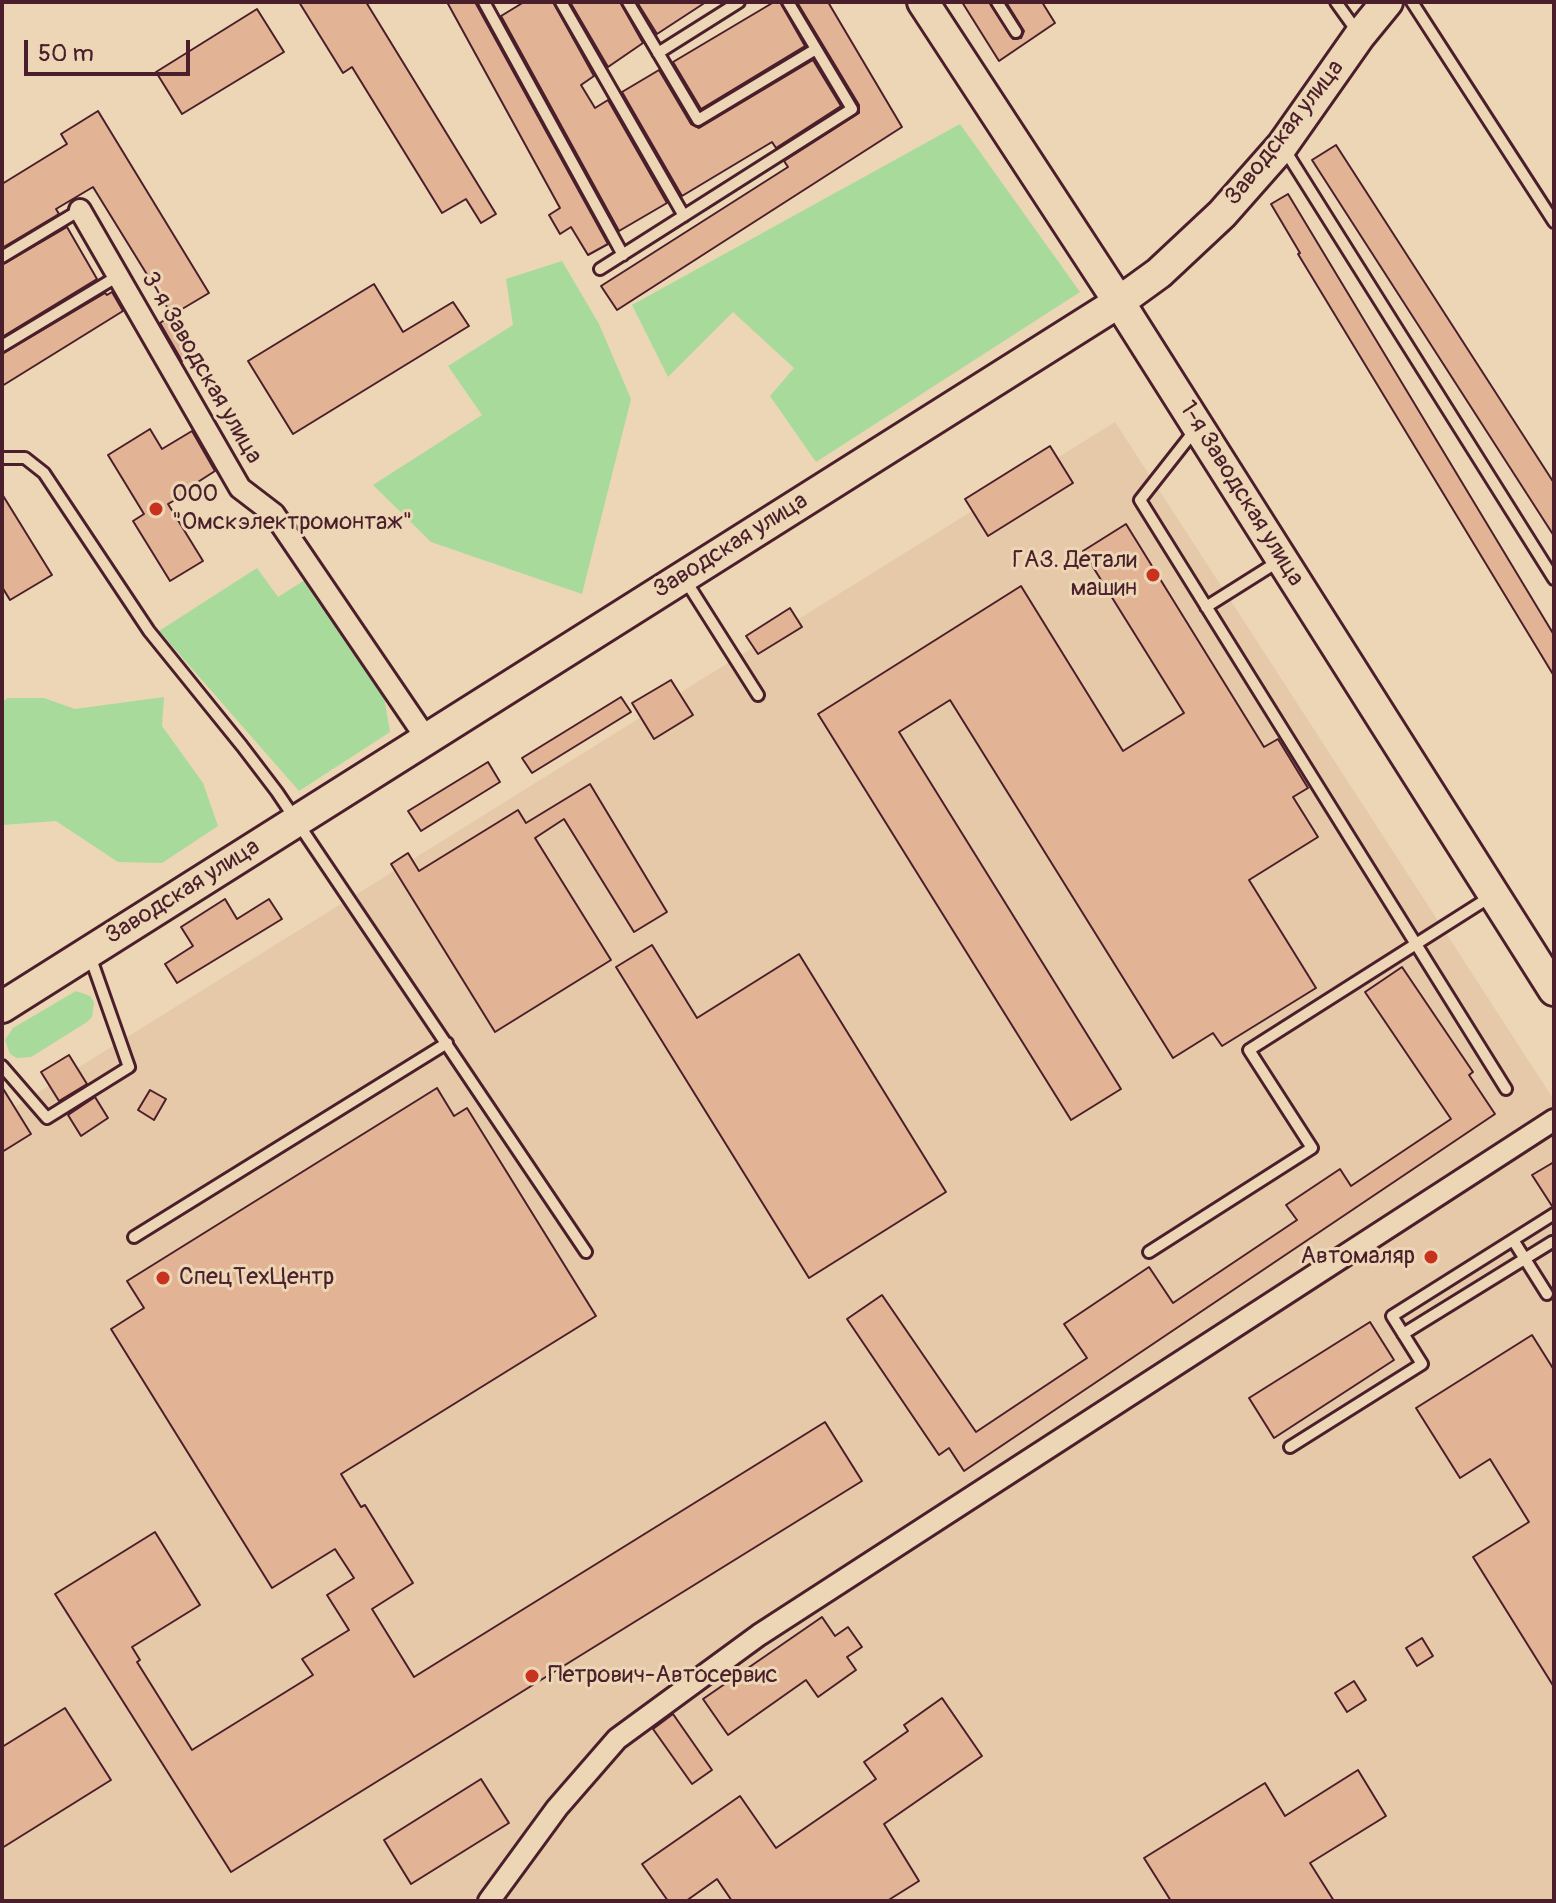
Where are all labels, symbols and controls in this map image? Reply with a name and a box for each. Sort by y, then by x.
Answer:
scale bar [28,24,194,74]
text: 50 m [38,39,94,68]
street label: Заводская улица [1219,55,1351,211]
street label: 3-я Заводская улица [134,267,268,469]
street label: 1-я Заводская улица [1172,396,1310,592]
place label: ООО "Омскэлектромонтаж" [172,481,412,537]
street label: Заводская улица [648,487,814,605]
marker: ООО "Омскэлектромонтаж" [147,500,165,518]
place label: ГАЗ. Детали машин [1012,547,1137,603]
marker: ГАЗ. Детали машин [1144,566,1162,584]
street label: Заводская улица [100,833,266,951]
place label: Автомаляр [1300,1243,1415,1271]
marker: Автомаляр [1422,1248,1440,1266]
place label: СпецТехЦентр [179,1264,334,1292]
marker: СпецТехЦентр [154,1269,172,1287]
place label: Петрович-Автосервис [548,1662,778,1690]
marker: Петрович-Автосервис [523,1667,541,1685]

